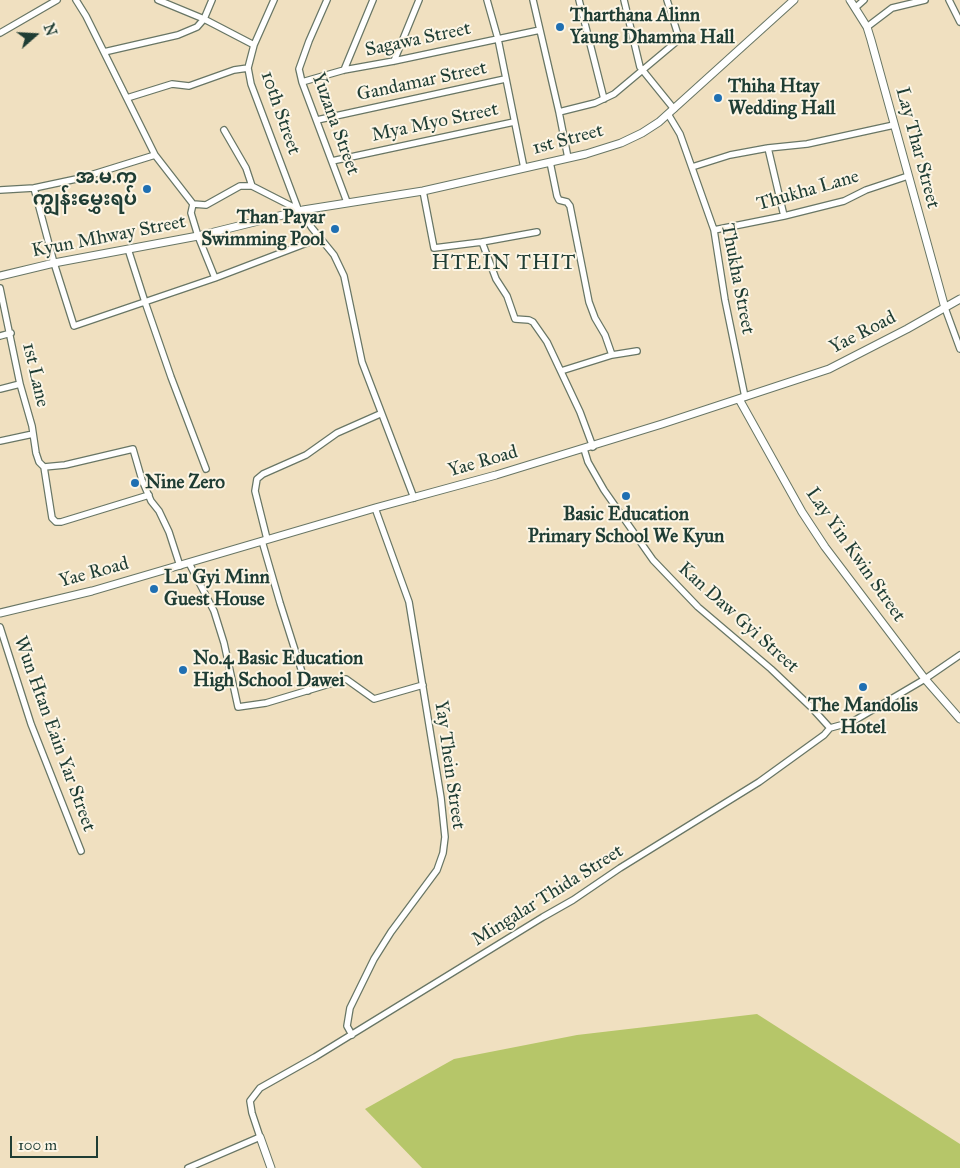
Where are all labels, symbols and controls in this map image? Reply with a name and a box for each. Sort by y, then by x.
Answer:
place label: Tharthana Alinn Yaung Dhamma Hall [570,5,735,49]
north arrow [10,10,60,60]
street label: Sagawa Street [363,18,473,62]
marker: Tharthana Alinn Yaung Dhamma Hall [554,21,566,33]
text: N [40,22,60,38]
street label: Gandamar Street [355,57,489,107]
street label: 10th Street [255,68,305,158]
street label: Yuzana Street [306,70,364,178]
place label: Thiha Htay Wedding Hall [728,76,835,120]
street label: Lay Thar Street [890,85,944,211]
marker: Thiha Htay Wedding Hall [712,92,724,104]
street label: Mya Myo Street [370,98,500,148]
street label: 1st Street [530,120,606,160]
street label: Thukha Lane [754,166,862,216]
place label: အ.မ.က ကျွန်းမွှေးရပ် [33,167,137,211]
marker: အ.မ.က ကျွန်းမွှေးရပ် [141,183,153,195]
place label: Than Payar Swimming Pool [201,207,325,251]
street label: Kyun Mhway Street [30,211,188,263]
street label: Thukha Street [715,222,759,336]
marker: Than Payar Swimming Pool [329,223,341,235]
district label: HTEIN THIT [430,251,578,277]
street label: Yae Road [826,307,900,359]
street label: 1st Lane [17,341,53,409]
street label: Yae Road [446,441,520,483]
place label: Nine Zero [145,472,225,494]
marker: Nine Zero [129,477,141,489]
street label: Lay Yin Kwin Street [800,484,910,626]
marker: Basic Education Primary School We Kyun [620,490,632,502]
place label: Basic Education Primary School We Kyun [528,504,724,548]
street label: Yae Road [57,553,131,593]
street label: Kan Daw Gyi Street [673,558,803,678]
place label: Lu Gyi Minn Guest House [164,567,270,611]
marker: Lu Gyi Minn Guest House [148,583,160,595]
street label: Wun Htan Eain Yar Street [8,633,100,835]
place label: No.4 Basic Education High School Dawei [193,648,363,692]
marker: No.4 Basic Education High School Dawei [177,664,189,676]
marker: The Mandolis Hotel [857,681,869,693]
place label: The Mandolis Hotel [808,695,918,739]
street label: Yay Thein Street [429,699,469,831]
street label: Mingalar Thida Street [468,840,628,952]
scale bar [12,1126,100,1158]
text: 100 m [18,1136,57,1154]

